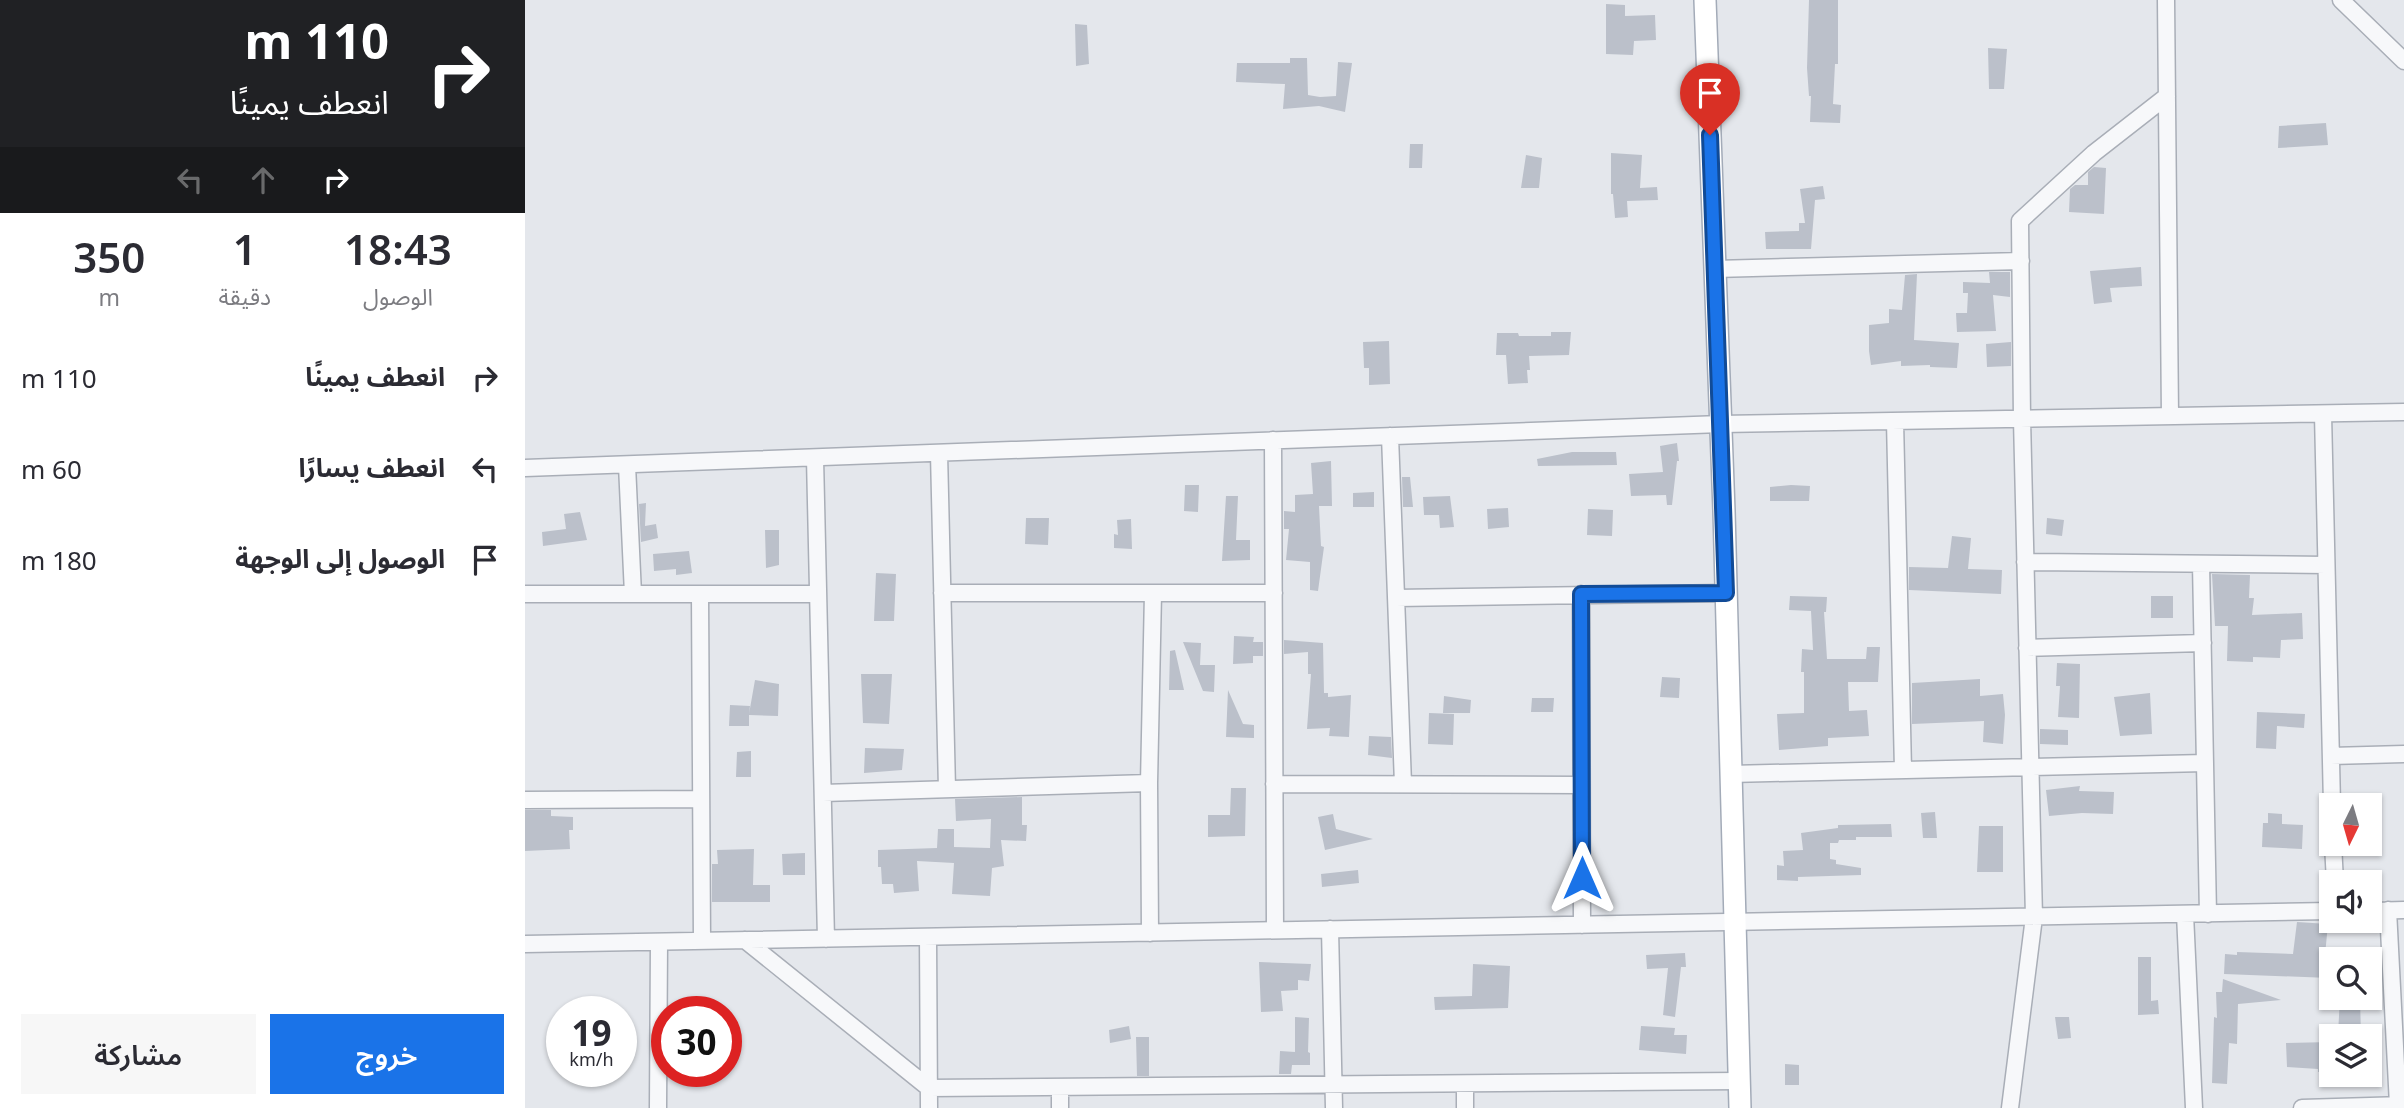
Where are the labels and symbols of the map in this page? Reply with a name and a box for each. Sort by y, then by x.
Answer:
pin [1680,63,1740,135]
north arrow [2319,793,2382,856]
position arrow [1545,841,1619,915]
speed limit sign: 30 [651,996,742,1087]

